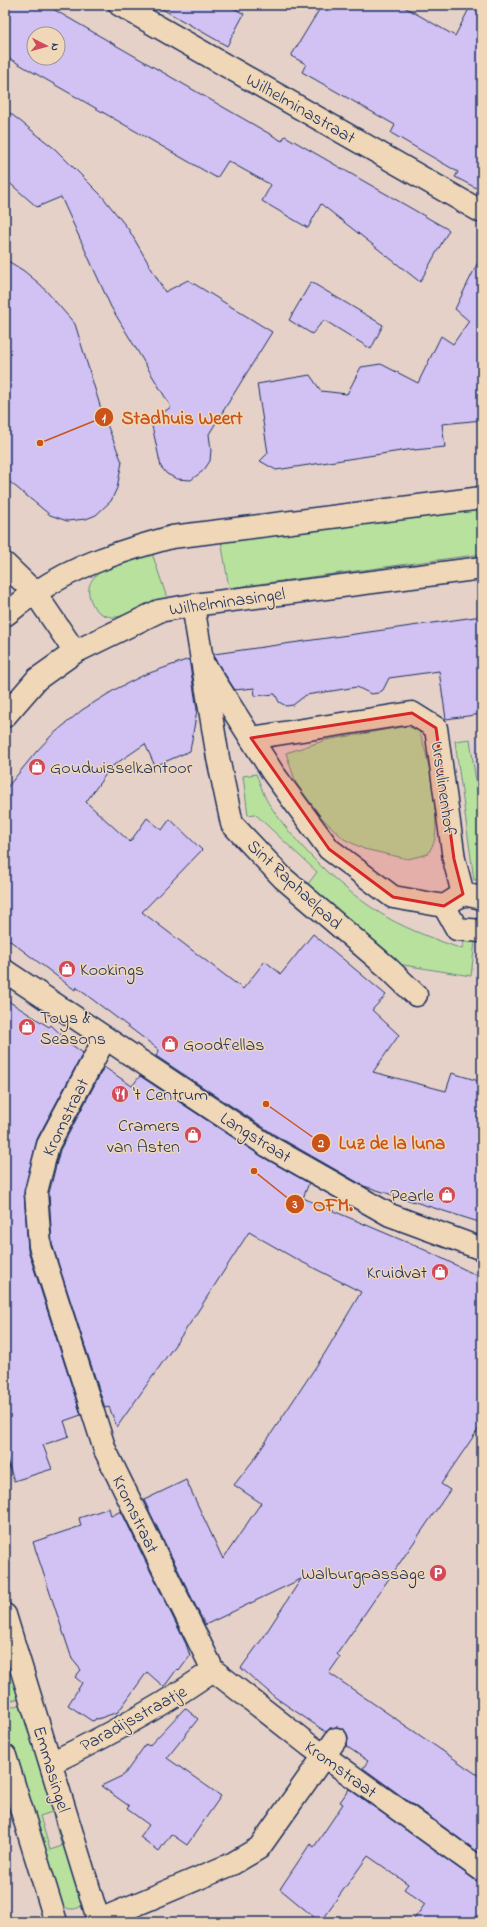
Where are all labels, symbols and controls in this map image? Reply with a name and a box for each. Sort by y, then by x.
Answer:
north arrow [26,26,66,66]
text: N [47,42,63,51]
street label: Wilhelminastraat [240,68,360,152]
callout: Stadhuis Weert [94,402,251,433]
text: Stadhuis Weert [121,406,243,433]
text: 1 [102,410,106,428]
street label: Wilhelminasingel [168,582,287,625]
street label: Ursulinenhof [423,740,462,838]
place label: Goudwisselkantoor [50,756,193,782]
shop icon: Goudwisselkantoor [27,757,47,777]
street label: Sint Raphaelpad [240,834,347,937]
place label: Kookings [80,958,144,985]
shop icon: Kookings [57,959,77,979]
place label: Toys & Seasons [40,1006,106,1053]
shop icon: Toys & Seasons [17,1017,37,1037]
place label: Goodfellas [183,1033,264,1059]
shop icon: Goodfellas [160,1034,180,1054]
street label: Kromstraat [37,1074,97,1161]
place label: 't Centrum [133,1083,208,1109]
restaurant icon: 't Centrum [110,1084,130,1104]
street label: Langstraat [214,1107,296,1172]
place label: Cramers van Asten [107,1114,180,1161]
shop icon: Cramers van Asten [183,1125,203,1145]
callout: Luz de la luna [311,1127,453,1158]
text: Luz de la luna [339,1131,445,1158]
text: 2 [317,1135,324,1153]
place label: Pearle [390,1184,435,1210]
shop icon: Pearle [437,1185,457,1205]
callout: OFM. [285,1189,361,1220]
text: OFM. [313,1193,353,1220]
text: 3 [292,1196,298,1214]
place label: Kruidvat [366,1261,427,1287]
shop icon: Kruidvat [430,1262,450,1282]
street label: Kromstraat [104,1471,164,1558]
place label: Walburgpassage [301,1562,426,1589]
parking icon: Walburgpassage [428,1563,448,1583]
street label: Paradijsstraatje [76,1679,193,1760]
street label: Emmasingel [24,1723,76,1816]
street label: Kromstraat [298,1735,381,1806]

